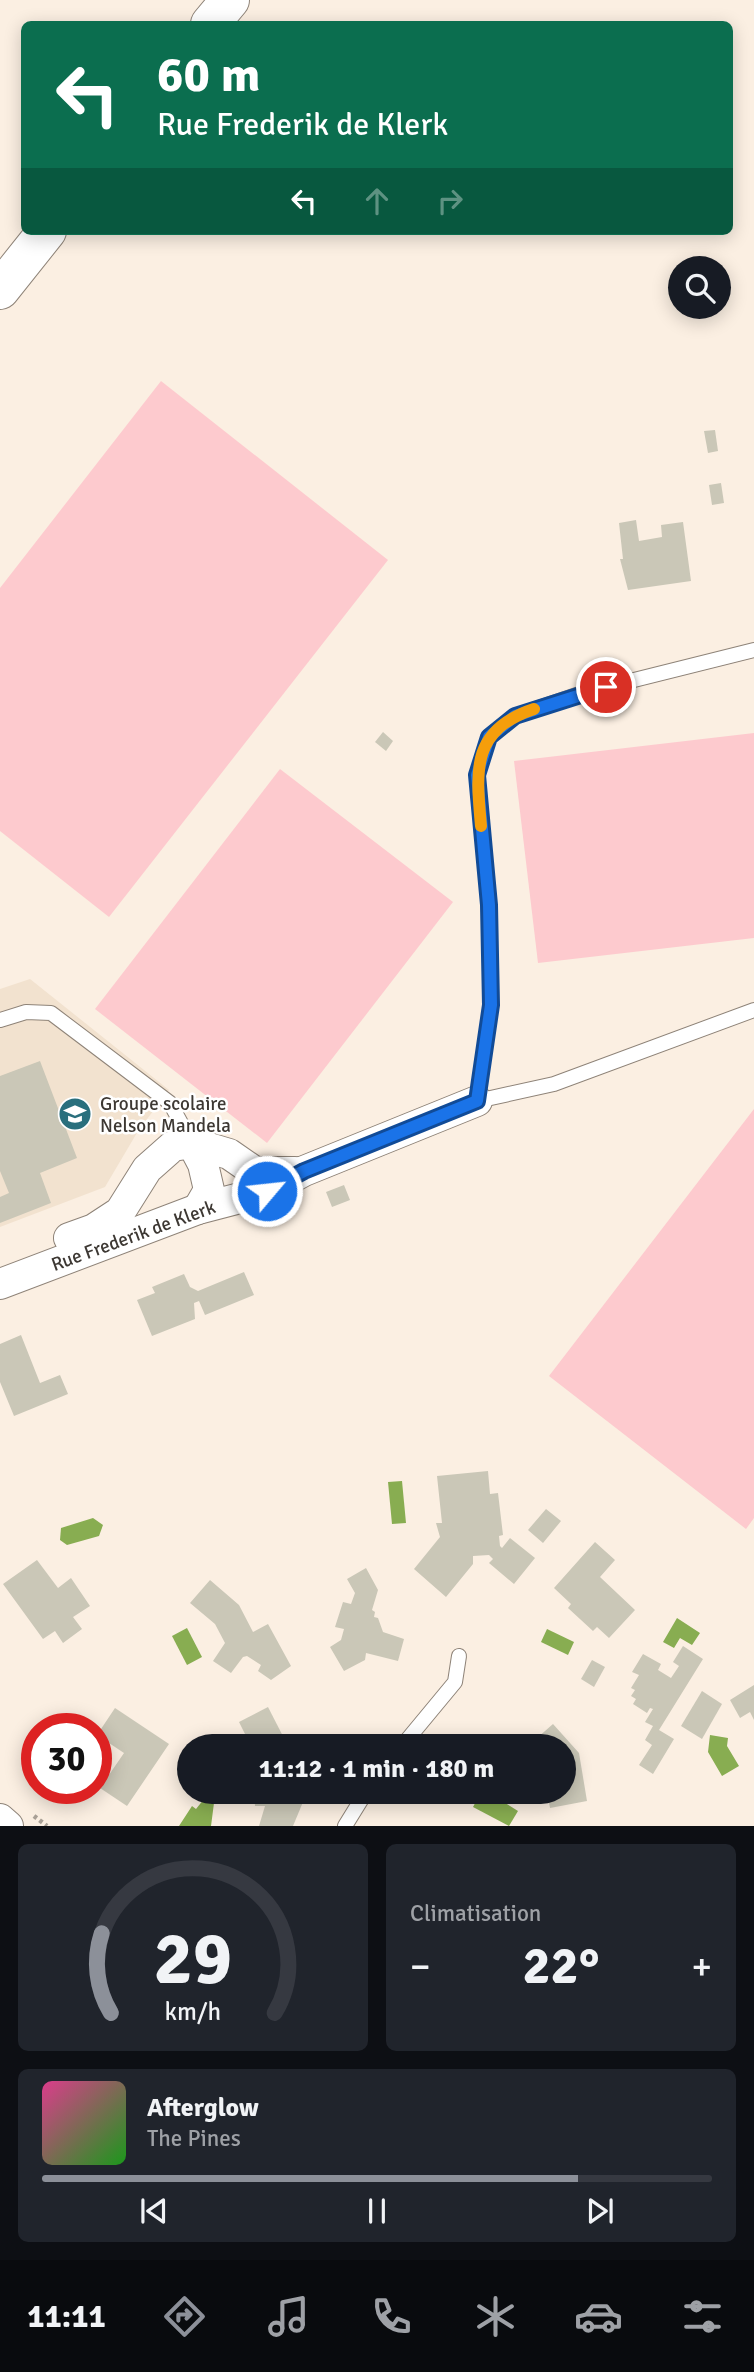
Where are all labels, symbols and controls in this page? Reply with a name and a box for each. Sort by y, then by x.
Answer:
text: 60 m [157,45,260,105]
icon: left [42,49,133,140]
text: Rue Frederik de Klerk [157,105,448,144]
icon: left [285,182,323,220]
icon: ahead [358,182,396,220]
icon: right [431,182,469,220]
map controls [668,256,731,319]
button: search [668,256,731,319]
pin [576,657,636,717]
icon: arrive [587,668,625,706]
place label: Groupe scolaire Nelson Mandela [100,1092,231,1138]
school or university icon: Groupe scolaire Nelson Mandela [56,1095,94,1133]
position arrow [230,1154,304,1228]
street label: Rue Frederik de Klerk [48,1195,219,1277]
speed limit sign: 30 [21,1713,112,1804]
text: 11:12 · 1 min · 180 m [259,1753,494,1785]
text: Climatisation [410,1899,541,1928]
text: 29 [154,1916,232,2005]
text: 22° [523,1934,599,1998]
text: − [410,1943,431,1990]
text: + [691,1943,712,1990]
text: km/h [165,1996,221,2027]
text: Afterglow [147,2092,259,2124]
text: The Pines [147,2124,241,2153]
icon: previous [135,2192,173,2230]
icon: pause [358,2192,396,2230]
icon: next [581,2192,619,2230]
icon: directions [160,2292,209,2341]
icon: music [264,2292,313,2341]
icon: phone [367,2292,416,2341]
icon: climate [471,2292,520,2341]
icon: car [574,2292,623,2341]
icon: filters [678,2292,727,2341]
text: 11:11 [27,2297,106,2336]

